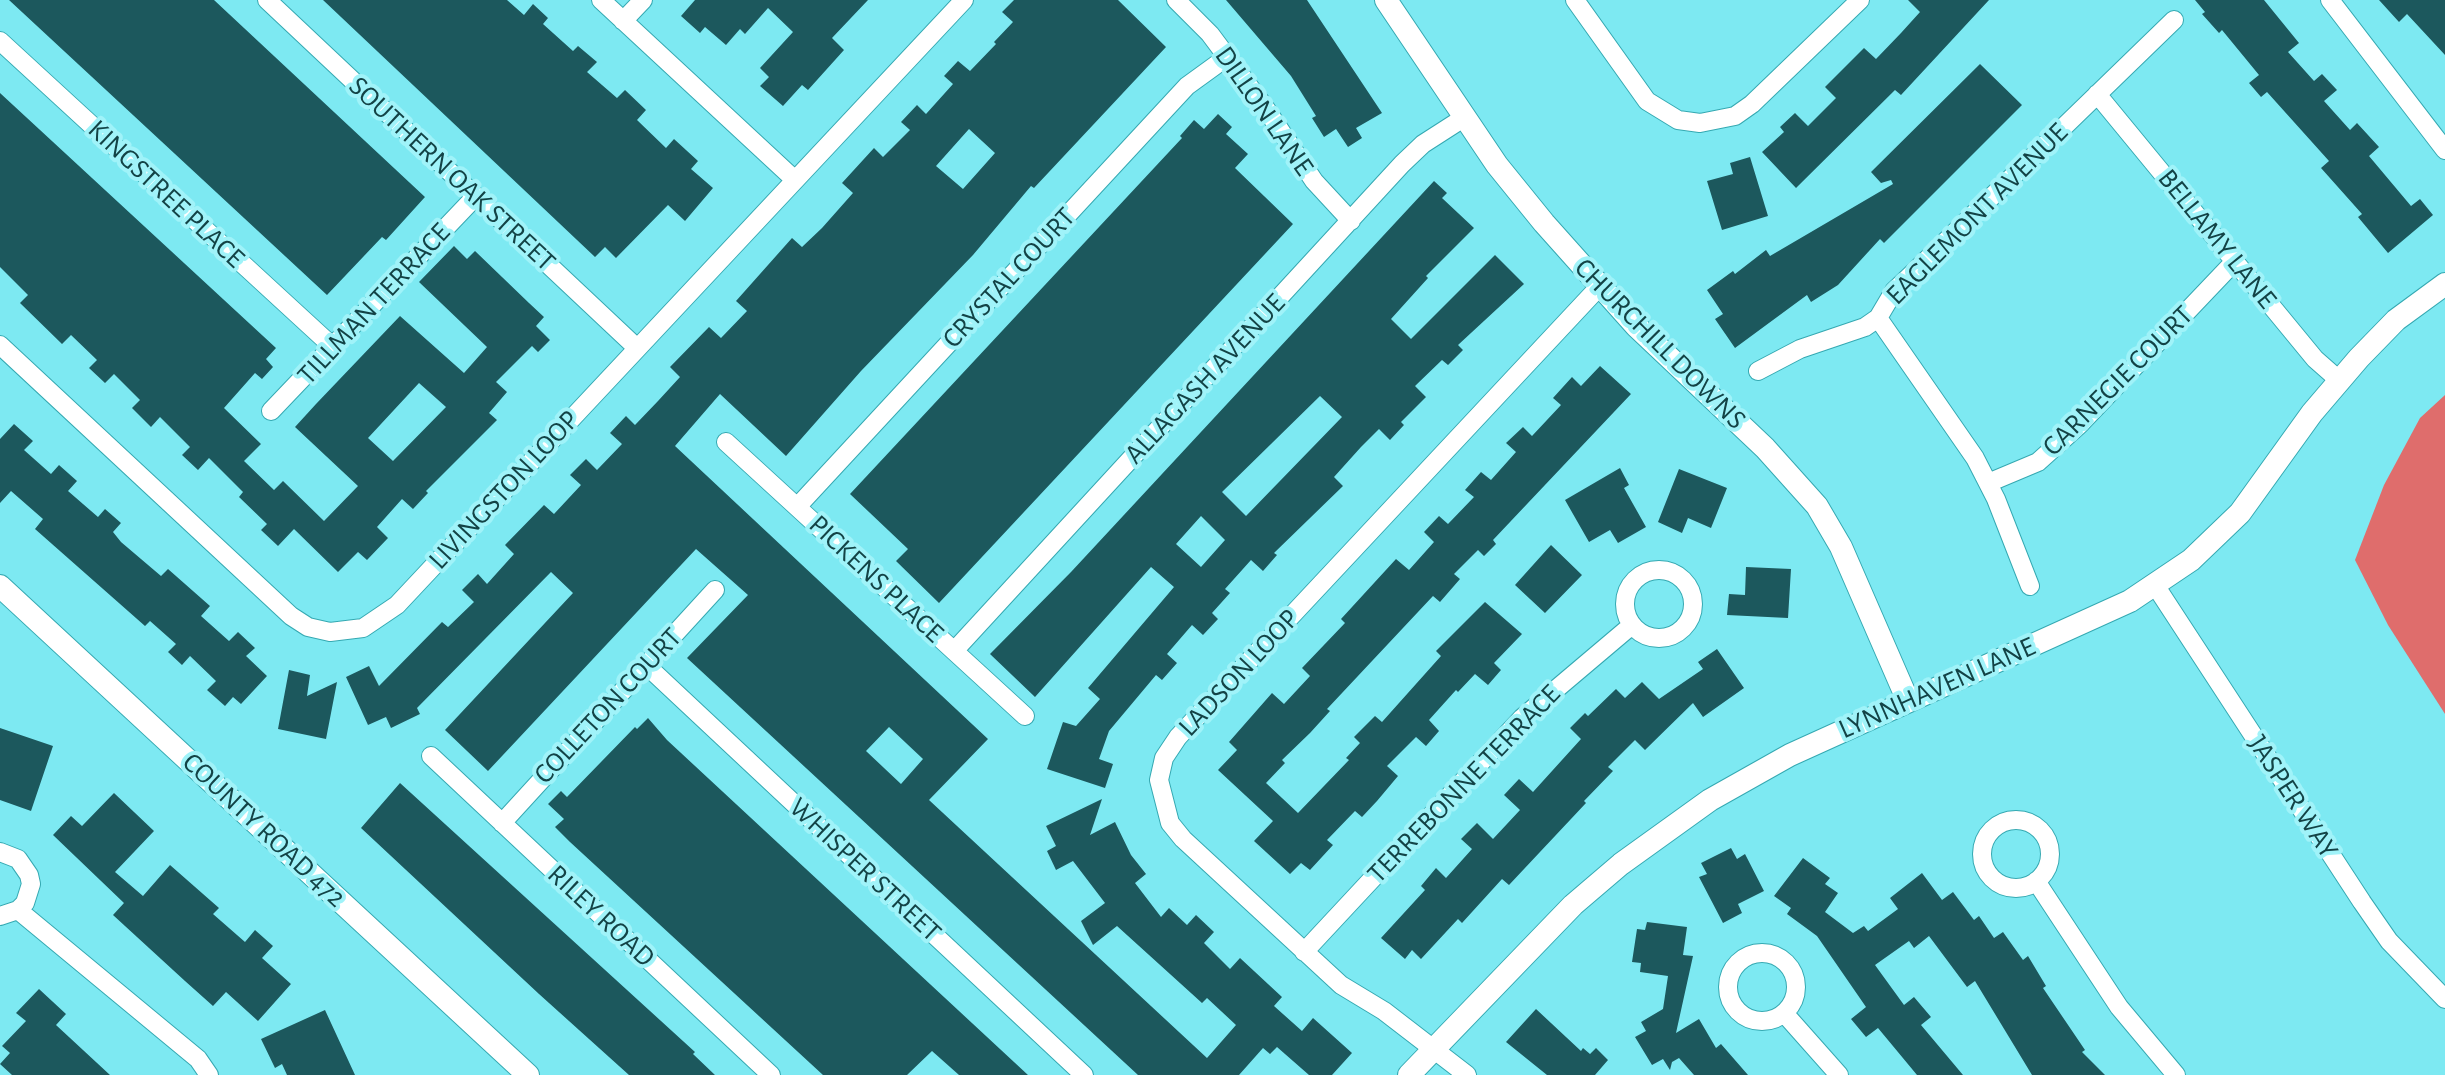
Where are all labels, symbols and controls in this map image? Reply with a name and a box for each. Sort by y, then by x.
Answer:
street label: DILLON LANE [1207,40,1321,182]
street label: SOUTHERN OAK STREET [342,69,562,279]
street label: KINGSTREE PLACE [81,113,251,275]
street label: EAGLEMONT AVENUE [1879,116,2075,312]
street label: BELLAMY LANE [2150,162,2284,316]
street label: CRYSTAL COURT [935,201,1083,355]
street label: TILLMAN TERRACE [291,216,457,392]
street label: CHURCHILL DOWNS [1567,251,1753,437]
street label: ALLAGASH AVENUE [1118,287,1292,471]
street label: CARNEGIE COURT [2036,299,2200,463]
street label: LIVINGSTON LOOP [422,404,586,576]
street label: PICKENS PLACE [802,508,950,650]
street label: LADSON LOOP [1172,603,1306,743]
street label: COLLETON COURT [527,621,689,791]
street label: LYNNHAVEN LANE [1834,630,2040,746]
street label: TERREBONNE TERRACE [1361,678,1567,890]
street label: JASPER WAY [2241,729,2345,865]
street label: COUNTY ROAD 472 [175,746,353,914]
street label: WHISPER STREET [782,791,948,949]
street label: RILEY ROAD [540,858,662,974]

